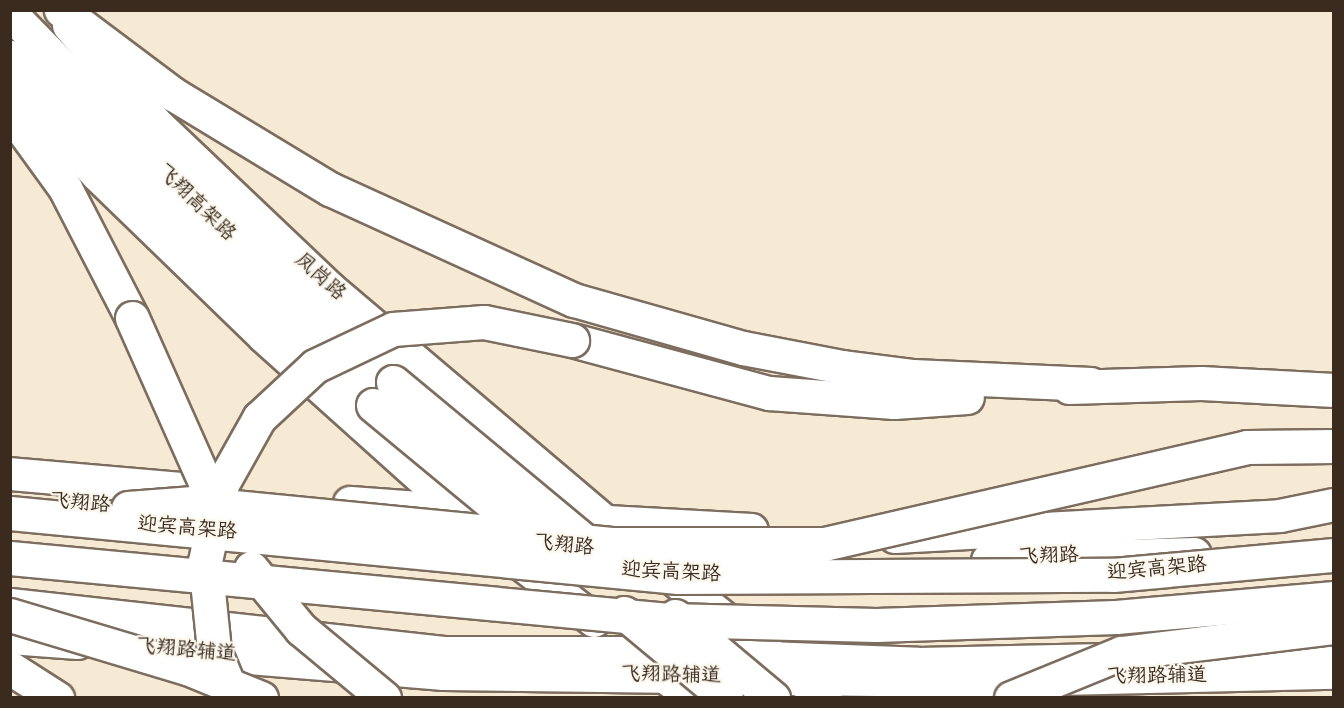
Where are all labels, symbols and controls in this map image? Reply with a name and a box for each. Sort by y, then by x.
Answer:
street label: 飞翔高架路 [151,161,239,247]
street label: 凤岗路 [289,249,349,307]
street label: 飞翔路 [49,490,111,520]
street label: 迎宾高架路 [136,514,238,546]
street label: 飞翔路 [533,532,595,562]
street label: 飞翔路 [1019,545,1079,571]
street label: 迎宾高架路 [1106,555,1208,587]
street label: 迎宾高架路 [620,559,722,589]
street label: 飞翔路辅道 [135,636,237,668]
street label: 飞翔路辅道 [621,664,721,690]
street label: 飞翔路辅道 [1107,665,1207,691]

